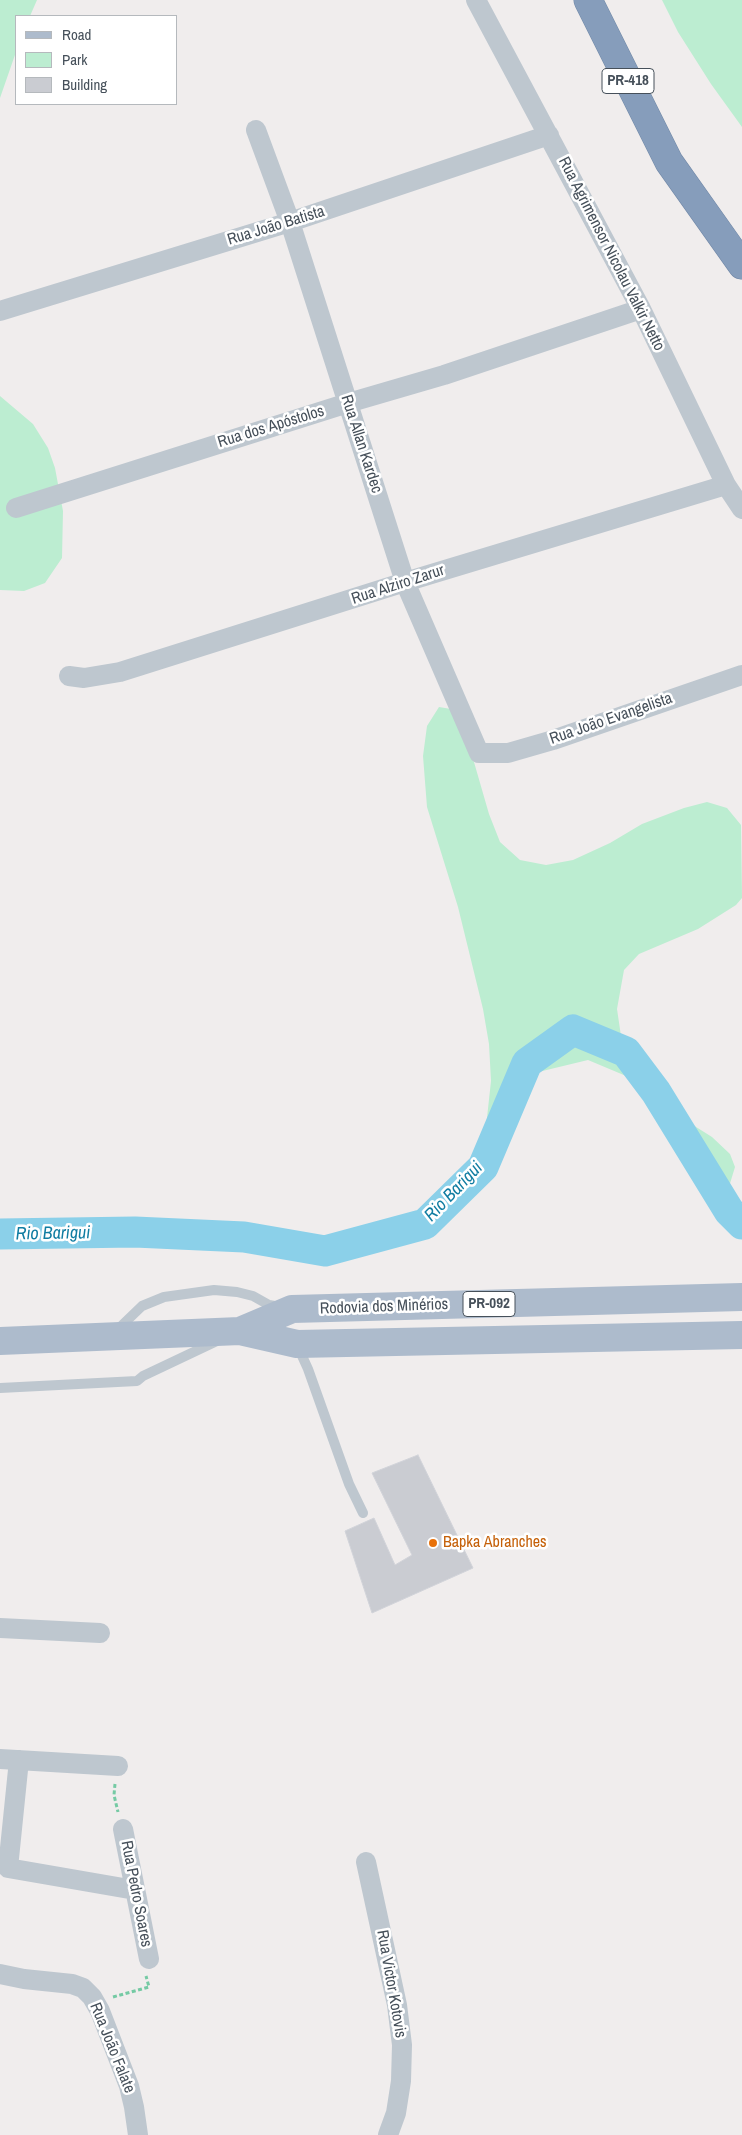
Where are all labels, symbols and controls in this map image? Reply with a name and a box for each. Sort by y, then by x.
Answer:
legend [15,15,178,105]
text: Road [62,24,91,45]
text: Park [62,49,87,70]
road number: PR-418 [602,68,654,94]
text: Building [62,74,107,95]
street label: Rua Agrimensor Nicolau Valkir Netto [554,154,668,354]
street label: Rua João Batista [225,202,327,250]
street label: Rua Allan Kardec [336,392,386,496]
street label: Rua dos Apóstolos [216,402,326,452]
street label: Rua Alziro Zarur [349,561,447,609]
street label: Rua João Evangelista [547,689,675,749]
water label: Rio Barigui [420,1158,488,1226]
water label: Rio Barigui [15,1223,91,1245]
road number: PR-092 [463,1292,515,1316]
street label: Rodovia dos Minérios [320,1295,448,1319]
place label: Bapka Abranches [443,1533,547,1553]
marker: Bapka Abranches [427,1537,439,1549]
street label: Rua Pedro Soares [116,1839,156,1949]
street label: Rua Victor Kotovis [372,1929,410,2039]
street label: Rua João Falate [85,2000,139,2096]

